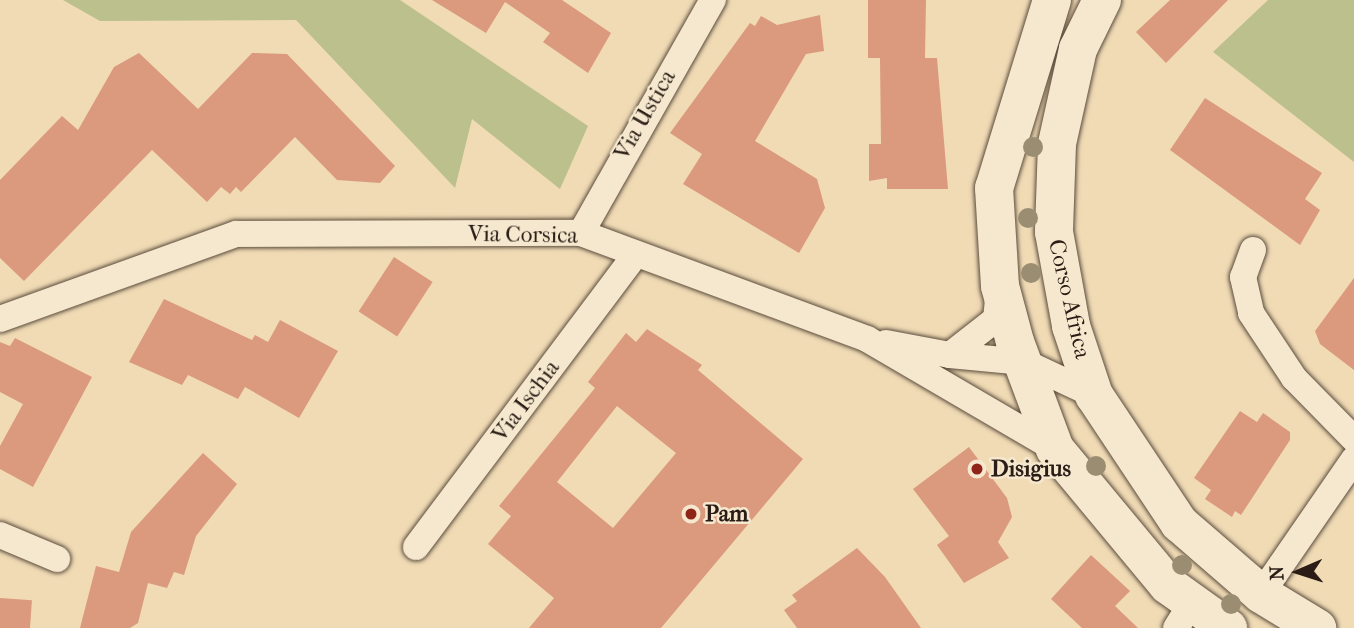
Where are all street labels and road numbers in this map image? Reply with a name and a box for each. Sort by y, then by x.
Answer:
street label: Via Ustica [608,65,682,165]
street label: Via Corsica [468,220,578,250]
street label: Corso Africa [1042,237,1096,361]
street label: Via Ischia [486,355,566,447]

